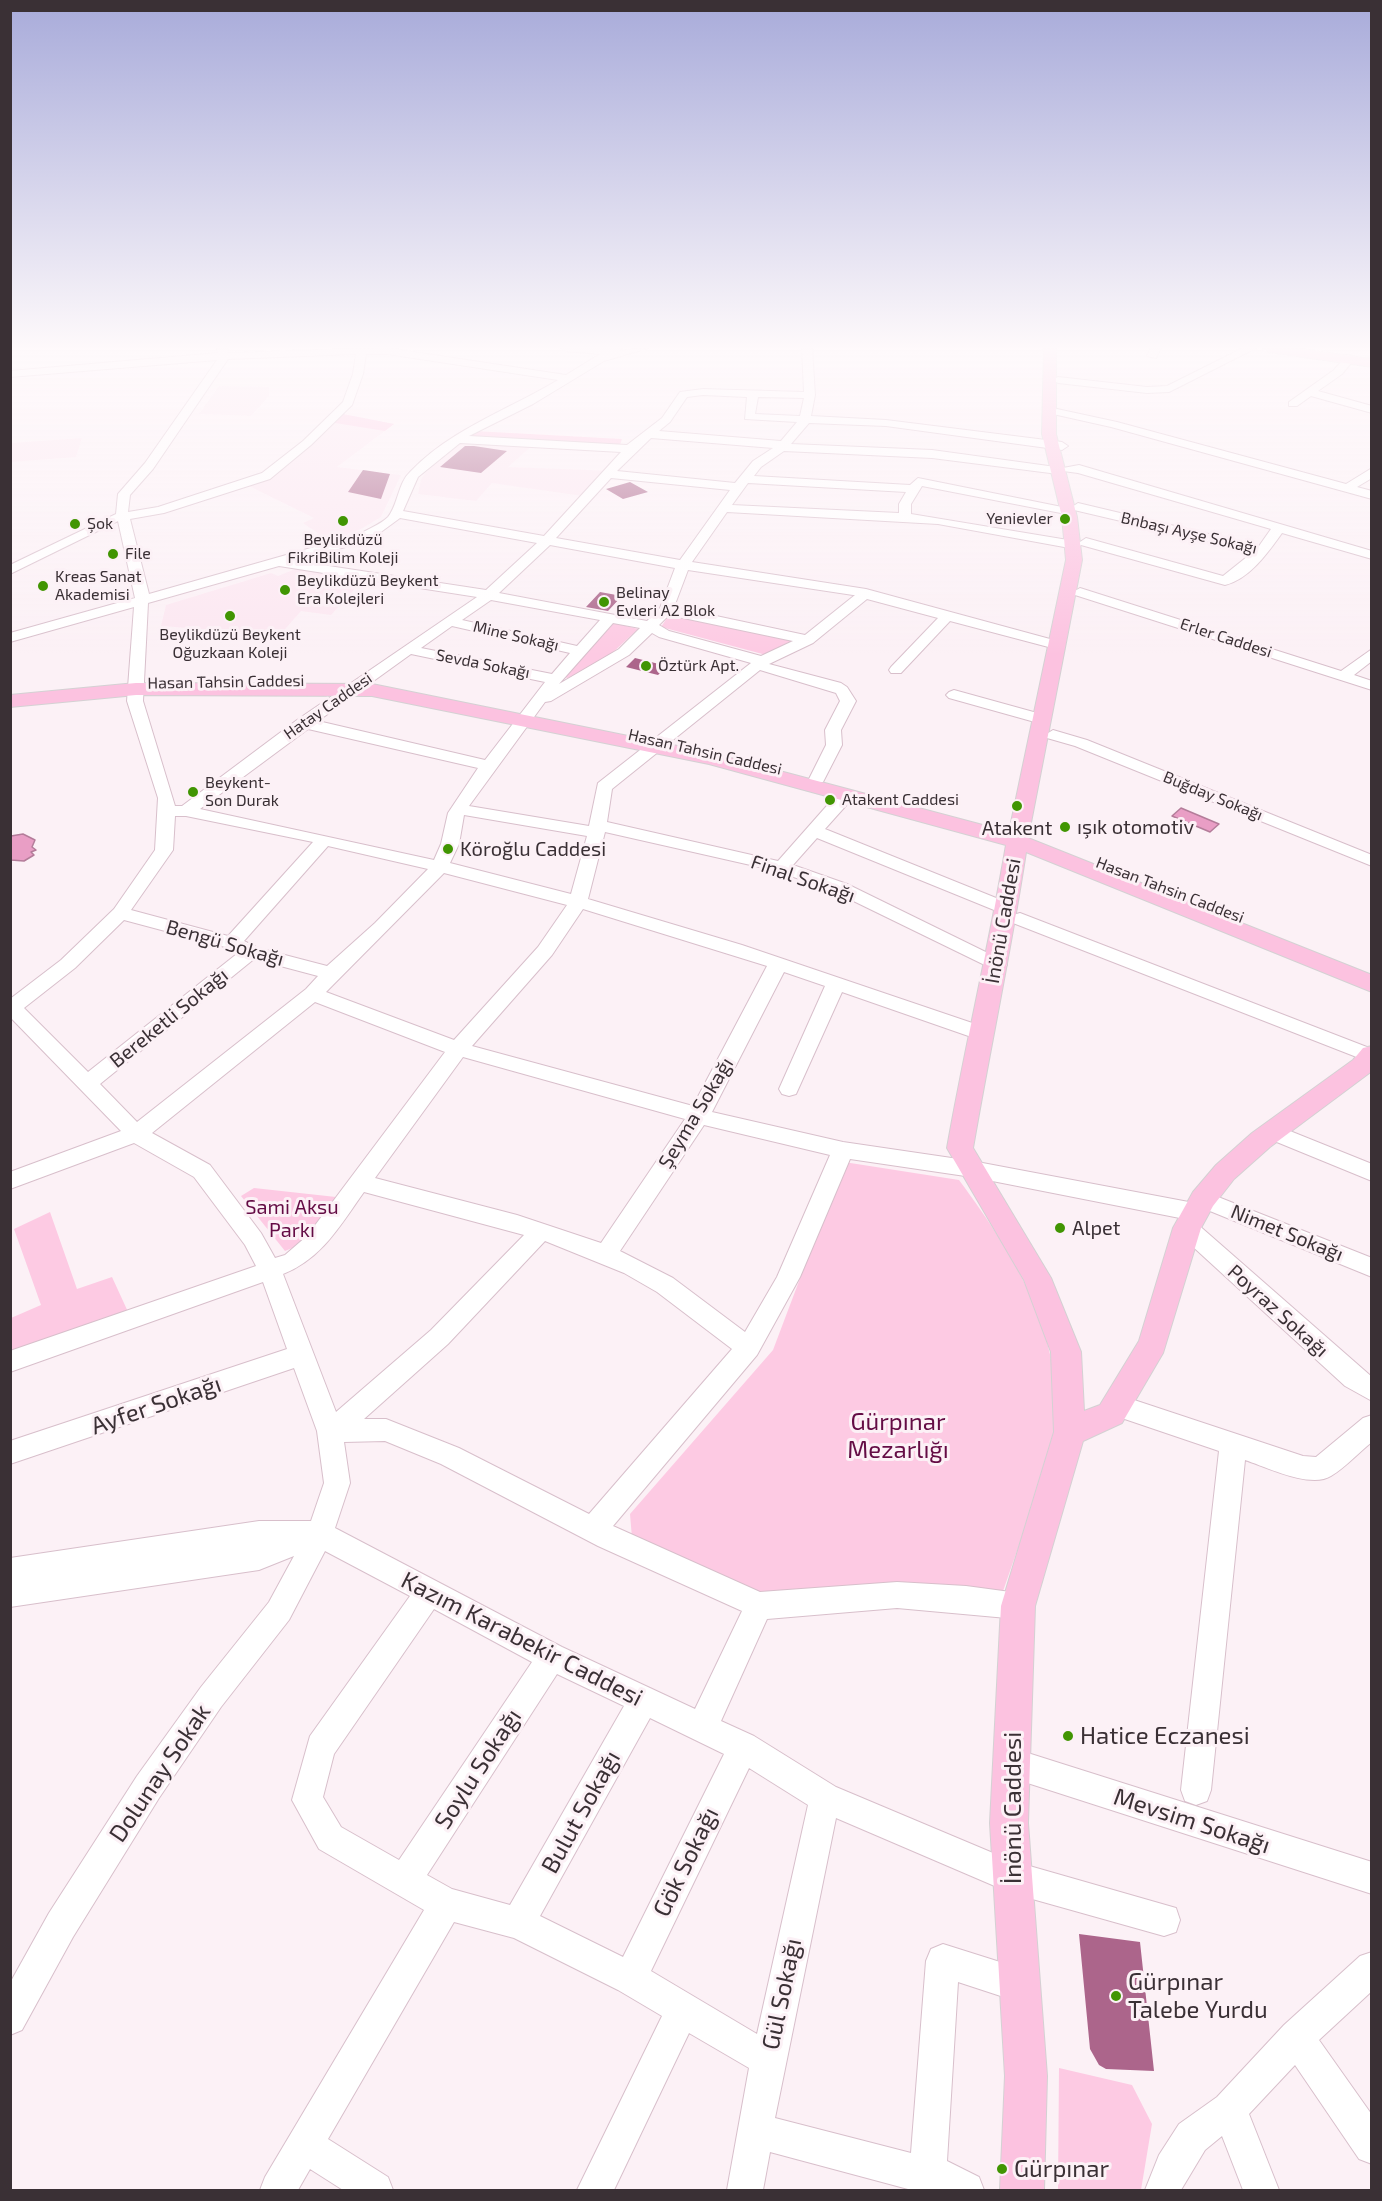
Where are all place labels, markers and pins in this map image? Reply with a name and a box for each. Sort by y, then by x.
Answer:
place label: Yenievler [986,509,1053,529]
marker: Yenievler [1058,512,1072,526]
place label: Şok [87,514,113,534]
marker: Beylikdüzü FikriBilim Koleji [336,514,350,528]
marker: Şok [68,517,82,531]
place label: Beylikdüzü FikriBilim Koleji [288,530,398,568]
place label: File [125,544,151,564]
marker: File [106,547,120,561]
place label: Kreas Sanat Akademisi [55,567,142,605]
place label: Beylikdüzü Beykent Era Kolejleri [297,571,439,609]
marker: Kreas Sanat Akademisi [36,579,50,593]
marker: Beylikdüzü Beykent Era Kolejleri [278,583,292,597]
place label: Belinay Evleri A2 Blok [616,583,715,621]
marker: Belinay Evleri A2 Blok [597,595,611,609]
marker: Beylikdüzü Beykent Oğuzkaan Koleji [223,609,237,623]
place label: Beylikdüzü Beykent Oğuzkaan Koleji [159,625,301,663]
place label: Öztürk Apt. [658,656,739,676]
marker: Öztürk Apt. [639,659,653,673]
place label: Beykent- Son Durak [205,773,279,811]
marker: Beykent- Son Durak [186,785,200,799]
place label: Atakent Caddesi [842,790,959,810]
marker: Atakent Caddesi [823,793,837,807]
marker: Atakent [1010,799,1024,813]
place label: ışık otomotiv [1077,815,1194,839]
place label: Atakent [982,816,1052,840]
marker: ışık otomotiv [1058,820,1072,834]
place label: Köroğlu Caddesi [460,837,606,861]
marker: Köroğlu Caddesi [441,842,455,856]
place label: Alpet [1072,1216,1120,1240]
marker: Alpet [1053,1221,1067,1235]
place label: Hatice Eczanesi [1080,1722,1250,1750]
marker: Hatice Eczanesi [1061,1729,1075,1743]
place label: Gürpınar Talebe Yurdu [1128,1968,1268,2024]
marker: Gürpınar Talebe Yurdu [1109,1989,1123,2003]
place label: Gürpınar [1014,2155,1109,2183]
marker: Gürpınar [995,2162,1009,2176]

